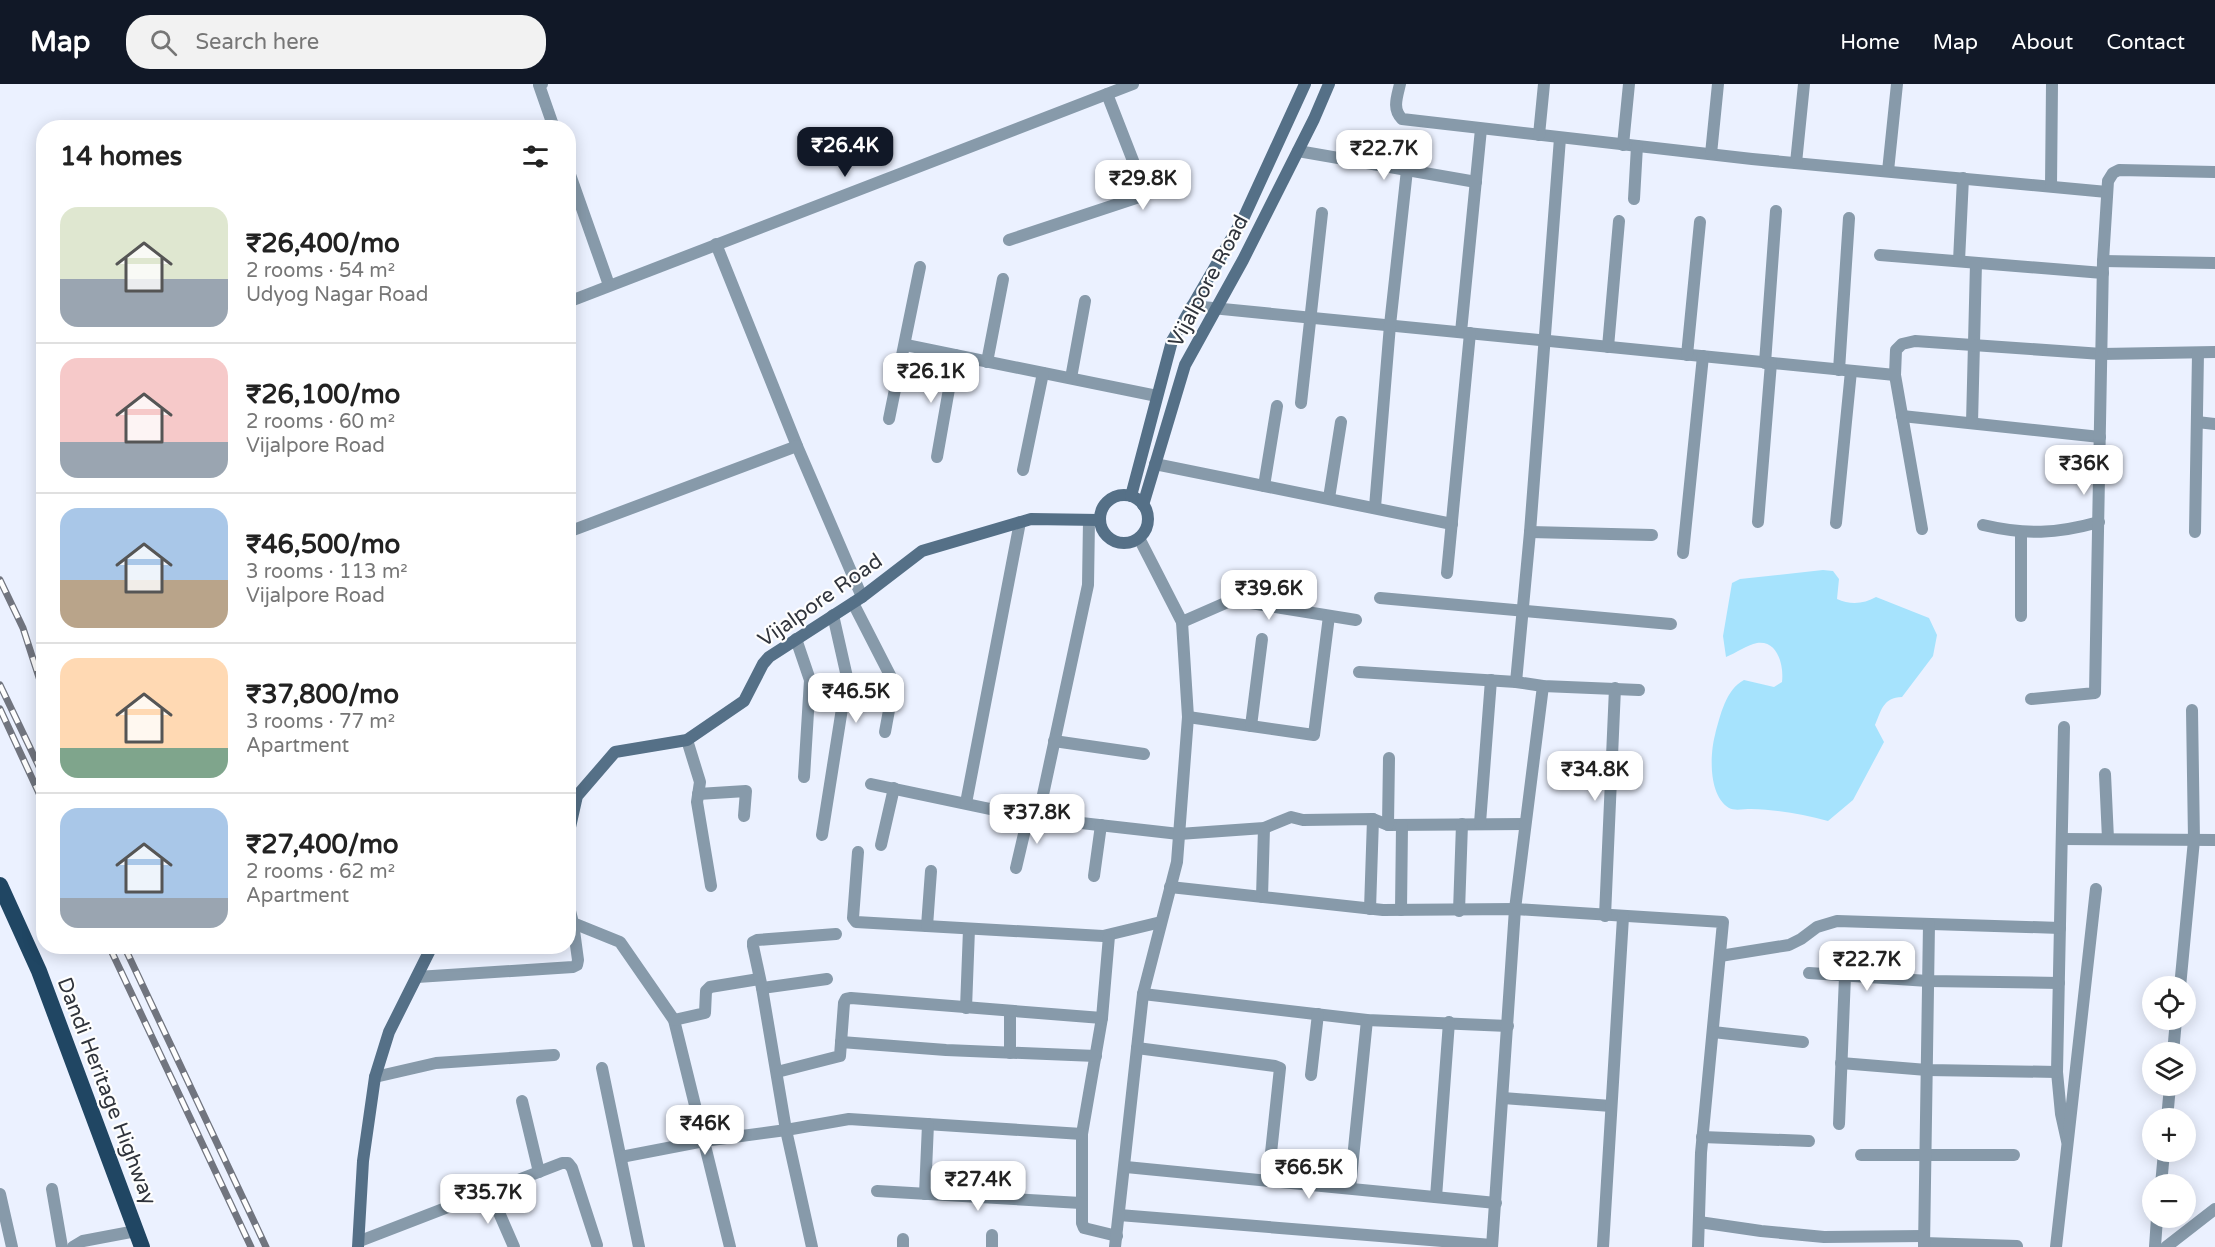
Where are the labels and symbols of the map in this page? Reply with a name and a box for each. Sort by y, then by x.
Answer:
pin: ₹26.4K [796,127,894,178]
pin: ₹22.7K [1335,130,1433,181]
pin: ₹29.8K [1094,160,1192,211]
street label: Vijalpore Road [1163,211,1254,351]
pin: ₹26.1K [882,353,980,404]
pin: ₹36K [2048,445,2120,496]
street label: Vijalpore Road [753,548,887,652]
pin: ₹39.6K [1220,570,1318,621]
pin: ₹46.5K [807,673,905,724]
pin: ₹34.8K [1546,751,1644,802]
pin: ₹37.8K [988,794,1086,845]
pin: ₹22.7K [1818,941,1916,992]
street label: Dandi Heritage Highway [52,974,161,1208]
pin: ₹46K [669,1105,741,1156]
pin: ₹66.5K [1260,1149,1358,1200]
pin: ₹27.4K [929,1161,1027,1212]
pin: ₹35.7K [439,1174,537,1225]

